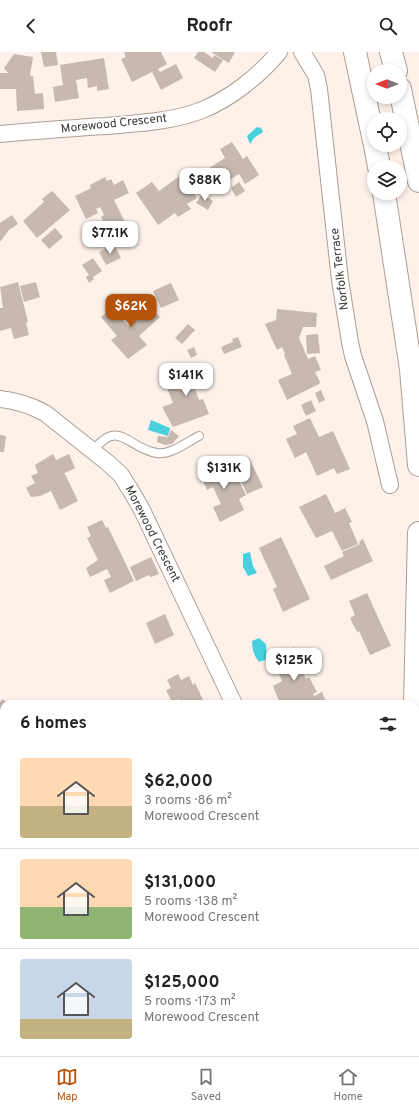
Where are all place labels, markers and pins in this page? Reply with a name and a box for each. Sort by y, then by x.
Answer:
pin: $88K [181,168,229,202]
pin: $77.1K [77,221,143,255]
pin: $62K [107,294,155,328]
pin: $141K [158,363,214,397]
pin: $131K [196,456,252,490]
pin: $125K [266,648,322,682]

